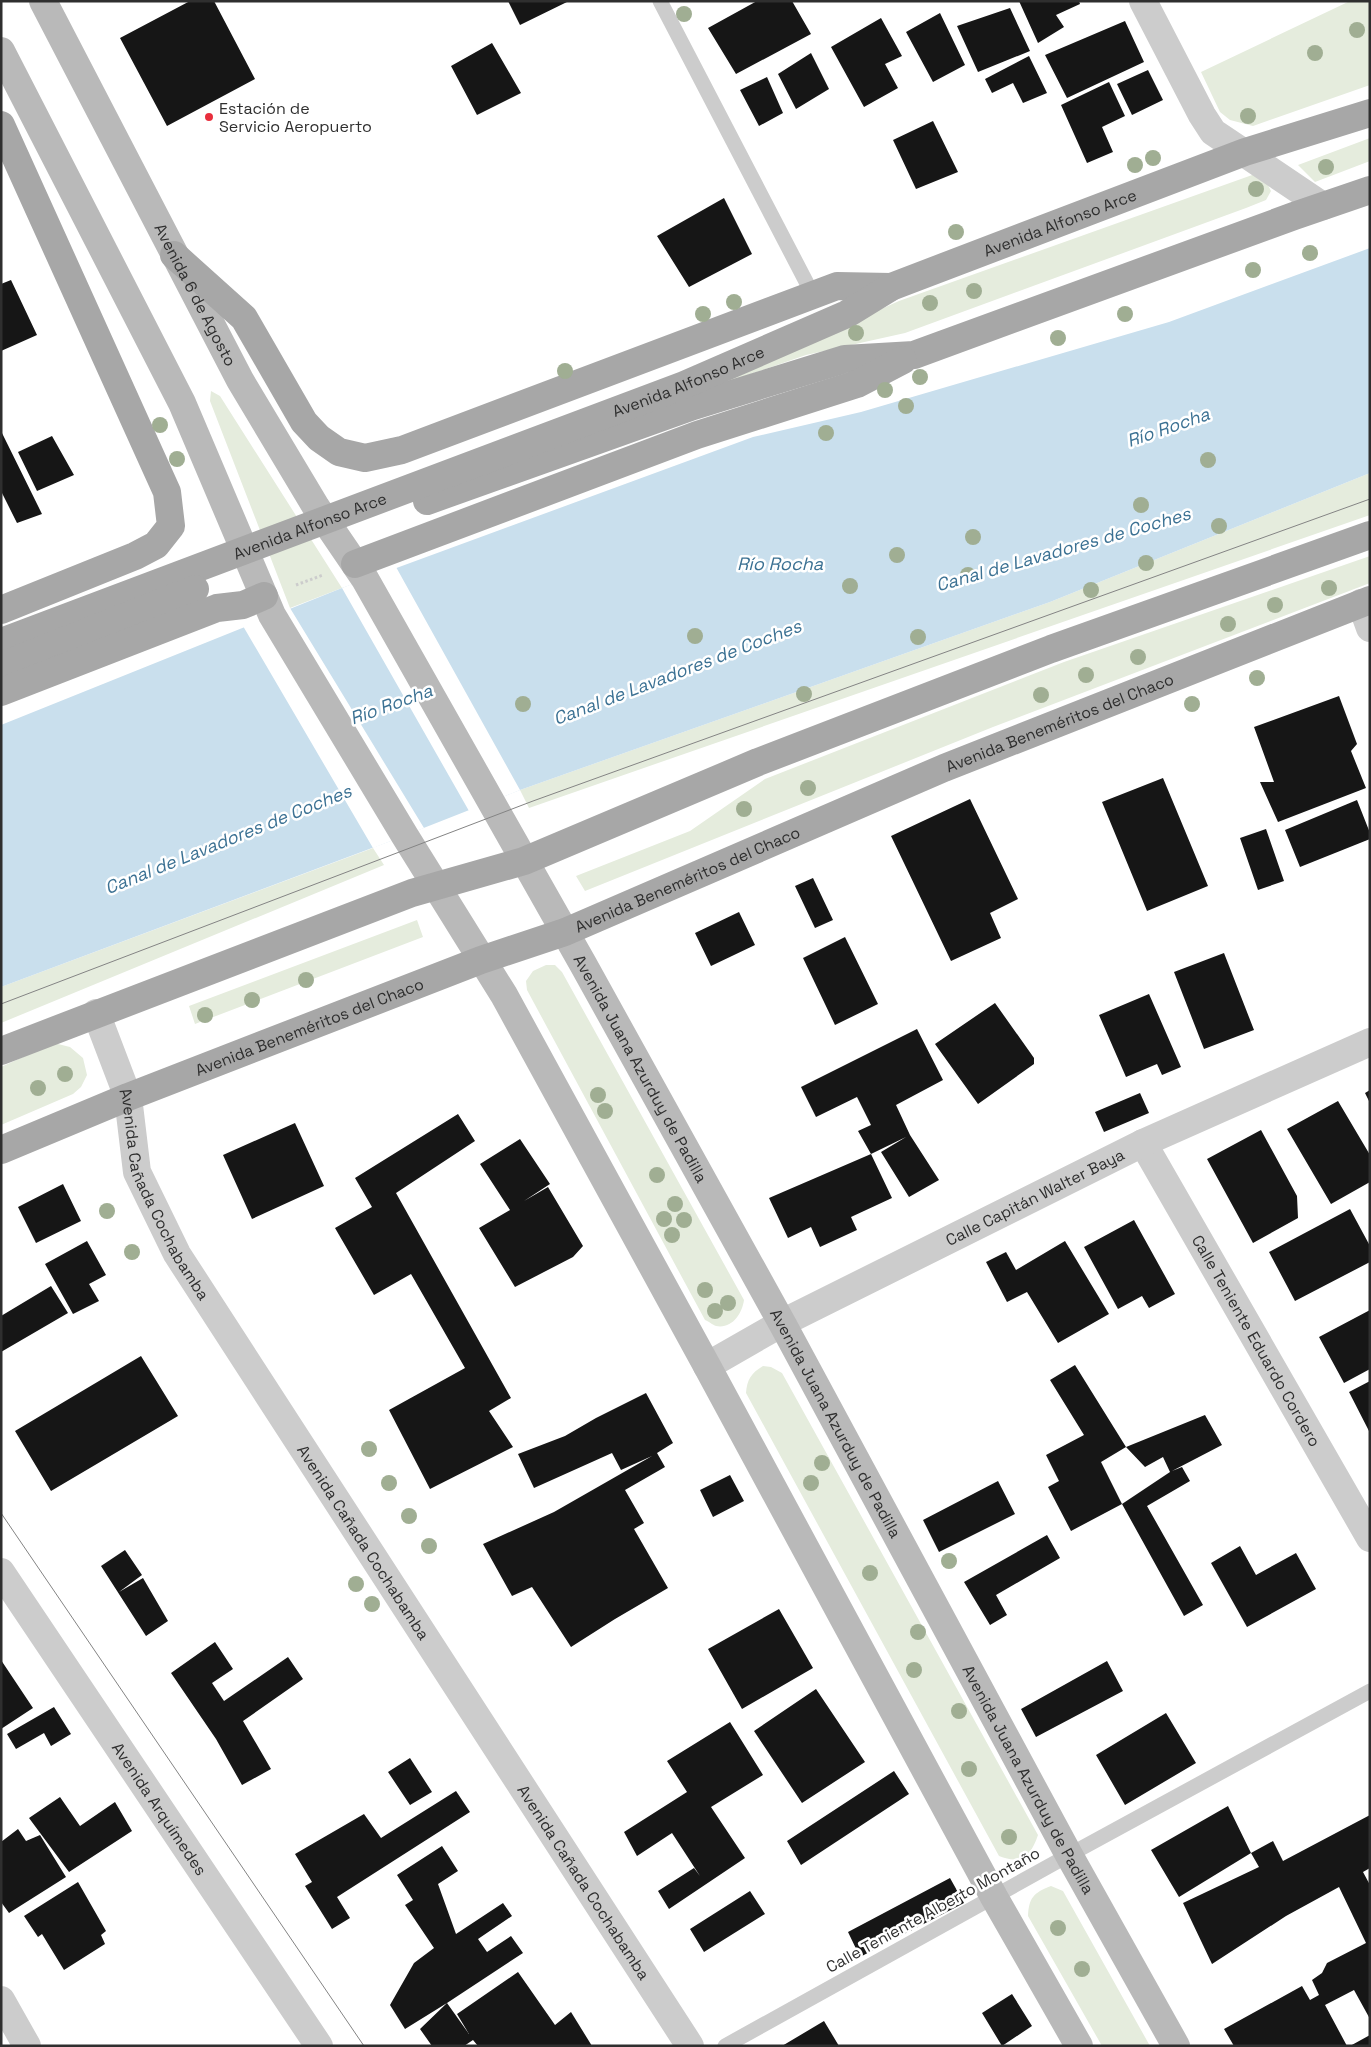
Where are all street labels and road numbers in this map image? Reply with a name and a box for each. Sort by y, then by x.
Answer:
street label: Avenida Alfonso Arce [980,184,1140,261]
street label: Avenida 6 de Agosto [150,220,241,370]
street label: Avenida Alfonso Arce [609,341,767,422]
street label: Avenida Alfonso Arce [230,487,390,564]
street label: Avenida Beneméritos del Chaco [942,668,1177,777]
street label: Avenida Beneméritos del Chaco [571,821,803,937]
street label: Avenida Juana Azurduy de Padilla [569,951,712,1186]
street label: Avenida Beneméritos del Chaco [192,973,427,1081]
street label: Avenida Cañada Cochabamba [115,1085,214,1304]
street label: Calle Capitán Walter Baya [942,1144,1128,1250]
street label: Calle Teniente Eduardo Cordero [1187,1231,1326,1450]
street label: Avenida Juana Azurduy de Padilla [766,1305,906,1542]
street label: Avenida Cañada Cochabamba [293,1441,435,1644]
street label: Avenida Juana Azurduy de Padilla [958,1661,1099,1898]
street label: Avenida Arquímedes [108,1738,212,1879]
street label: Avenida Cañada Cochabamba [513,1781,655,1984]
street label: Calle Teniente Alberto Montaño [822,1842,1044,1978]

